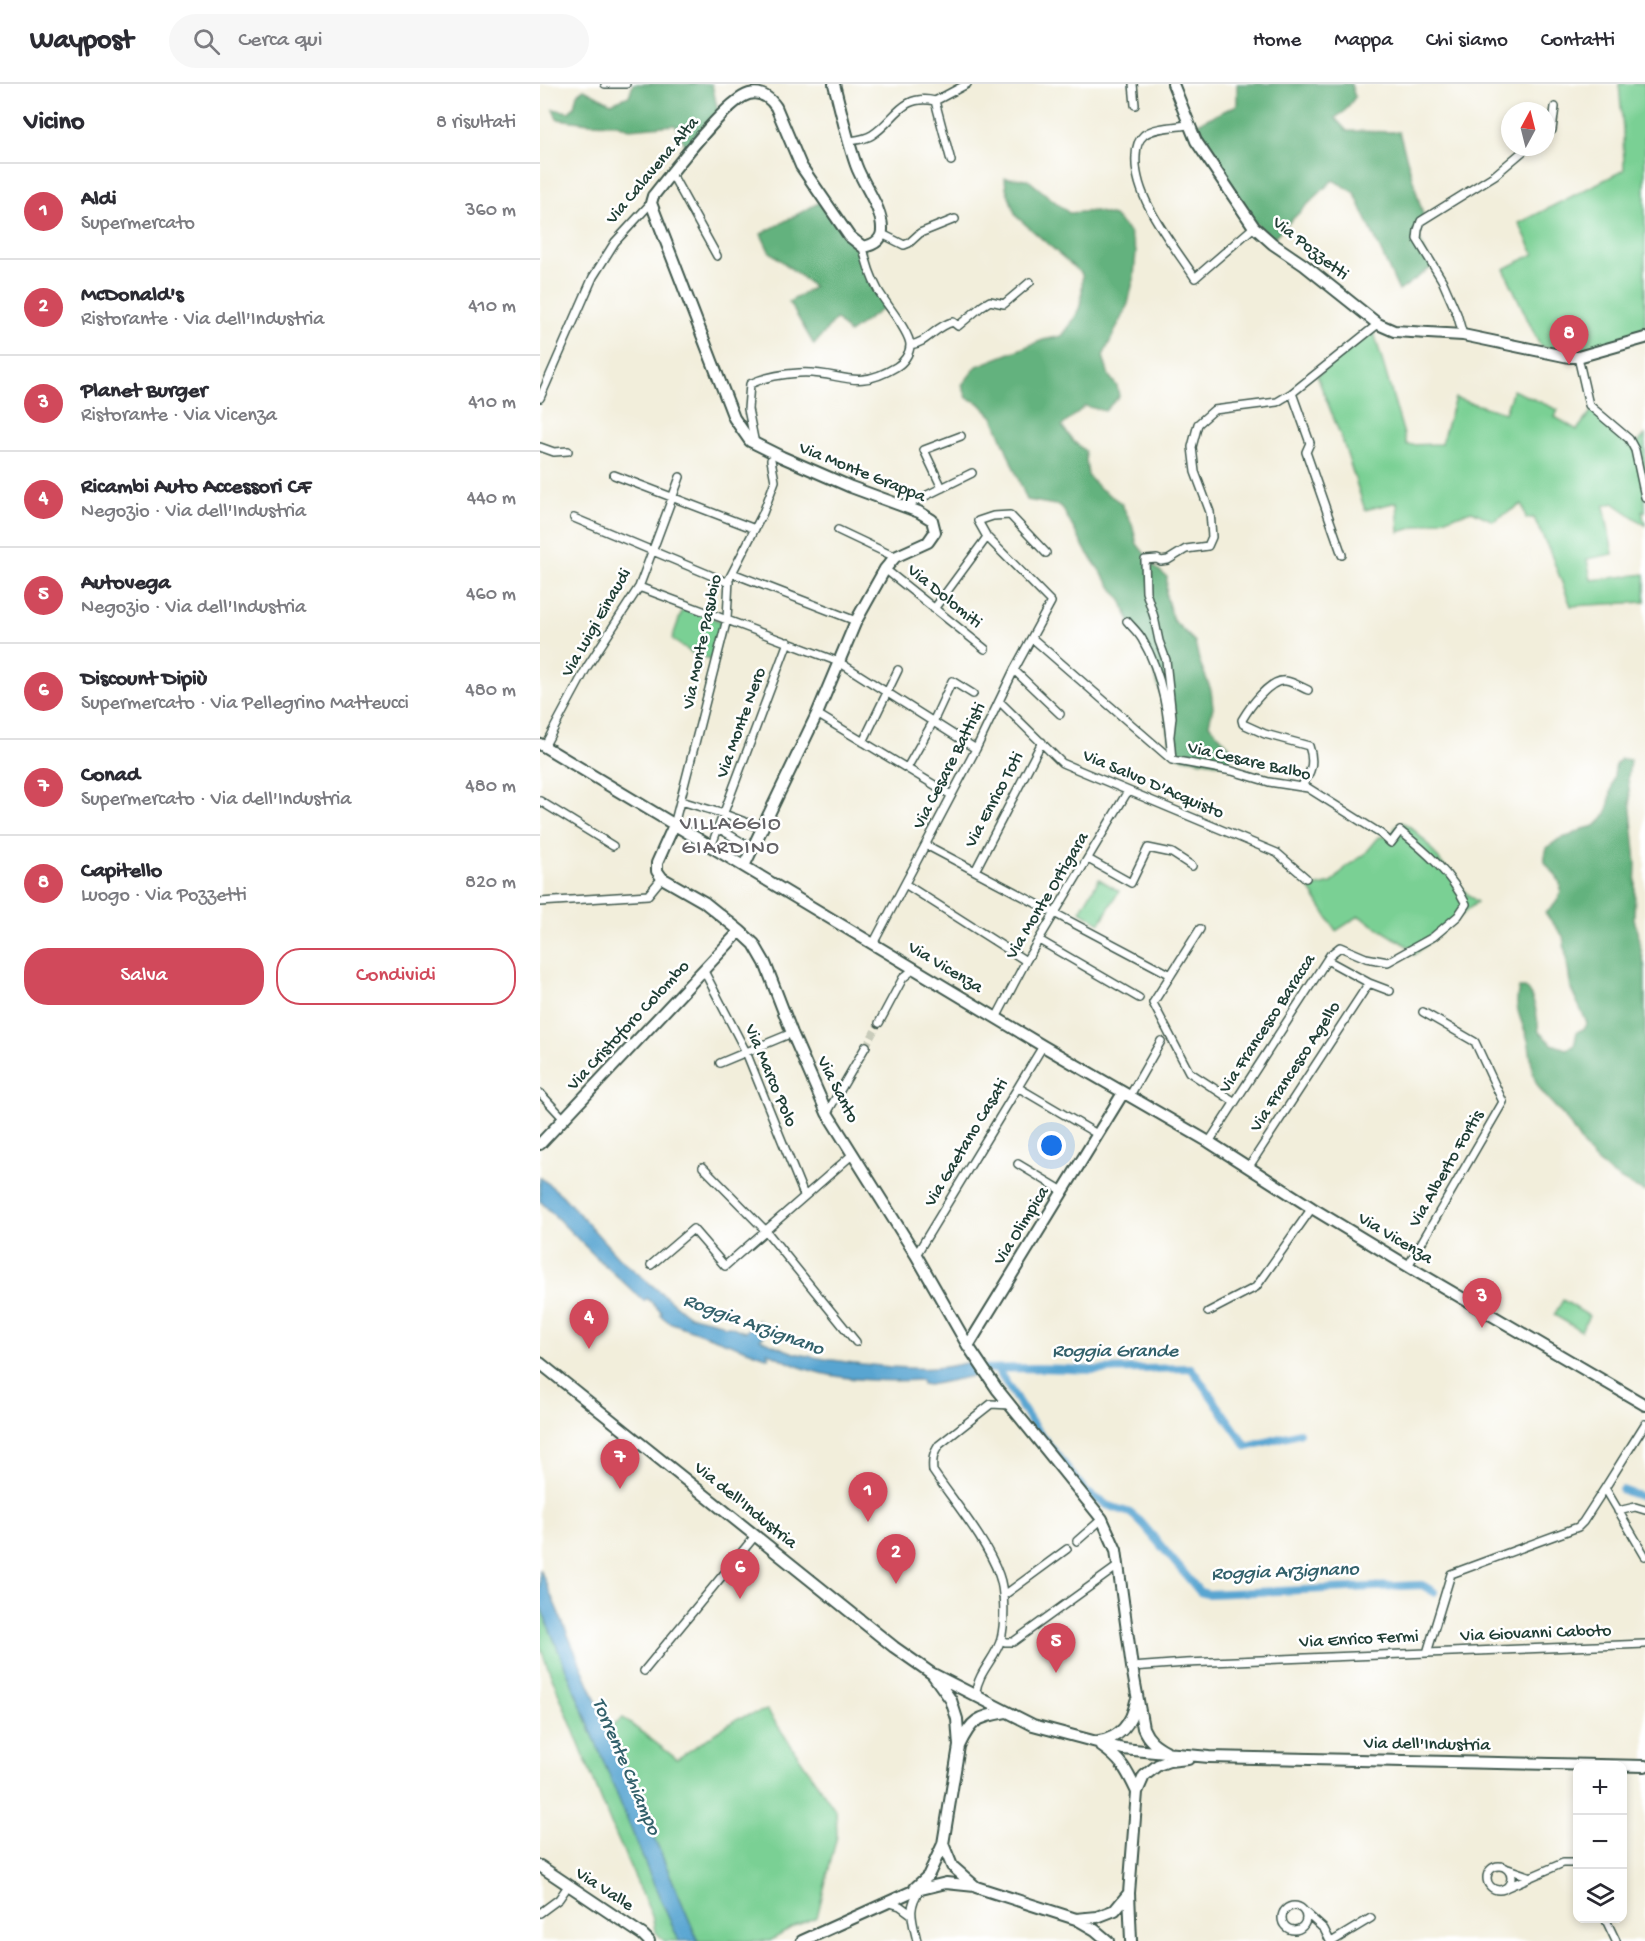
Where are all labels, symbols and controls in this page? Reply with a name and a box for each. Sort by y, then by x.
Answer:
search box [169,14,589,68]
text: Waypost [30,25,133,58]
icon: search [190,25,223,58]
text: Cerca qui [238,28,322,54]
text: Home [1253,29,1301,54]
text: Mappa [1334,29,1393,54]
text: Chi siamo [1426,29,1508,54]
text: Contatti [1541,29,1615,54]
north arrow [1501,102,1555,156]
text: Vicino [24,108,84,139]
text: 8 risultati [436,112,516,135]
street label: Via Calavena Alta [601,112,705,230]
text: Aldi [81,187,116,213]
text: 1 [39,200,48,223]
text: 360 m [465,200,516,223]
street label: Via Pozzetti [1267,212,1352,285]
text: Supermercato [81,213,195,236]
text: McDonald's [81,283,184,309]
text: 2 [39,296,48,319]
text: 410 m [468,296,516,319]
text: Ristorante · Via dell'Industria [81,309,324,332]
pin: 8 [1550,316,1588,365]
text: Planet Burger [81,379,207,405]
text: 3 [38,392,49,415]
text: 410 m [468,392,516,415]
text: Ristorante · Via Vicenza [81,405,277,428]
street label: Via Monte Grappa [795,438,929,508]
text: Ricambi Auto Accessori CF [81,475,311,501]
text: 4 [39,488,48,511]
text: 440 m [467,488,516,511]
text: Negozio · Via dell'Industria [81,501,306,524]
street label: Via Dolomiti [901,560,986,634]
street label: Via Luigi Einaudi [557,565,637,682]
text: Autovega [81,571,170,597]
street label: Via Monte Pasubio [678,573,728,712]
text: 5 [38,584,49,607]
text: 460 m [466,584,516,607]
text: Negozio · Via dell'Industria [81,597,306,620]
street label: Via Monte Nero [712,665,772,782]
text: Discount Dipiù [81,667,207,693]
text: 6 [38,680,49,703]
text: 480 m [465,680,516,703]
text: Supermercato · Via Pellegrino Matteucci [81,693,409,716]
street label: Via Cesare Battisti [909,699,991,834]
street label: Via Cesare Balbo [1184,737,1313,786]
street label: Via Salvo D'Acquisto [1078,745,1227,824]
street label: Via Enrico Toti [961,748,1029,852]
text: Conad [81,763,140,789]
text: 7 [38,776,49,799]
text: 480 m [465,776,516,799]
text: Supermercato · Via dell'Industria [81,789,351,812]
district label: VILLAGGIO GIARDINO [679,813,782,862]
street label: Via Monte Ortigara [1001,828,1095,964]
text: Capitello [81,859,162,885]
text: 8 [38,872,49,895]
text: 820 m [465,872,516,895]
text: Luogo · Via Pozzetti [81,885,247,908]
street label: Via Vicenza [903,937,987,999]
button: Salva [24,948,264,1005]
button: Condividi [276,948,516,1005]
street label: Via Francesco Baracca [1215,950,1321,1098]
street label: Via Cristoforo Colombo [563,957,695,1096]
street label: Via Francesco Agello [1245,998,1346,1137]
street label: Via Marco Polo [739,1021,801,1130]
street label: Via Santo [811,1052,863,1127]
street label: Via Gaetano Casati [920,1075,1014,1212]
street label: Via Alberto Fortis [1404,1106,1490,1232]
your location [1037,1131,1066,1160]
street label: Via Olimpica [989,1182,1055,1270]
street label: Via Vicenza [1353,1208,1437,1270]
pin: 3 [1462,1278,1502,1328]
water label: Roggia Arzignano [680,1290,828,1363]
pin: 4 [569,1300,608,1349]
water label: Roggia Grande [1052,1341,1179,1364]
pin: 7 [600,1440,640,1489]
street label: Via dell'Industria [688,1457,802,1555]
pin: 1 [848,1472,888,1522]
pin: 2 [876,1534,916,1584]
pin: 6 [720,1550,760,1599]
water label: Roggia Arzignano [1211,1559,1361,1587]
street label: Via Giovanni Caboto [1459,1621,1612,1647]
pin: 5 [1036,1624,1076,1673]
street label: Via Enrico Fermi [1298,1626,1419,1654]
water label: Torrente Chiampo [586,1695,665,1841]
street label: Via dell'Industria [1363,1733,1491,1757]
map controls [1573,1761,1627,1923]
button: + [1573,1761,1627,1815]
button: − [1573,1815,1627,1869]
street label: Via Valle [570,1863,638,1917]
button: layers [1573,1869,1627,1923]

